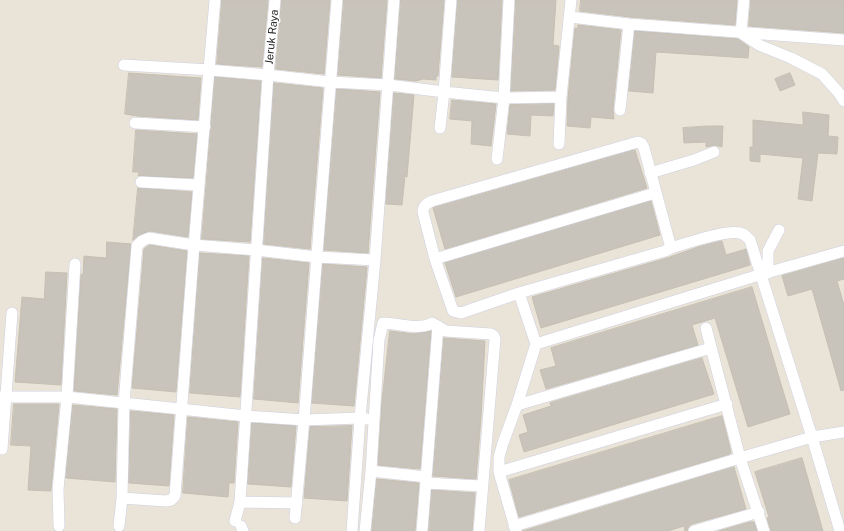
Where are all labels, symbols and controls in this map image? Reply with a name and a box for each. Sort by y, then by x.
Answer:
street label: Jeruk Raya [263,9,281,65]

